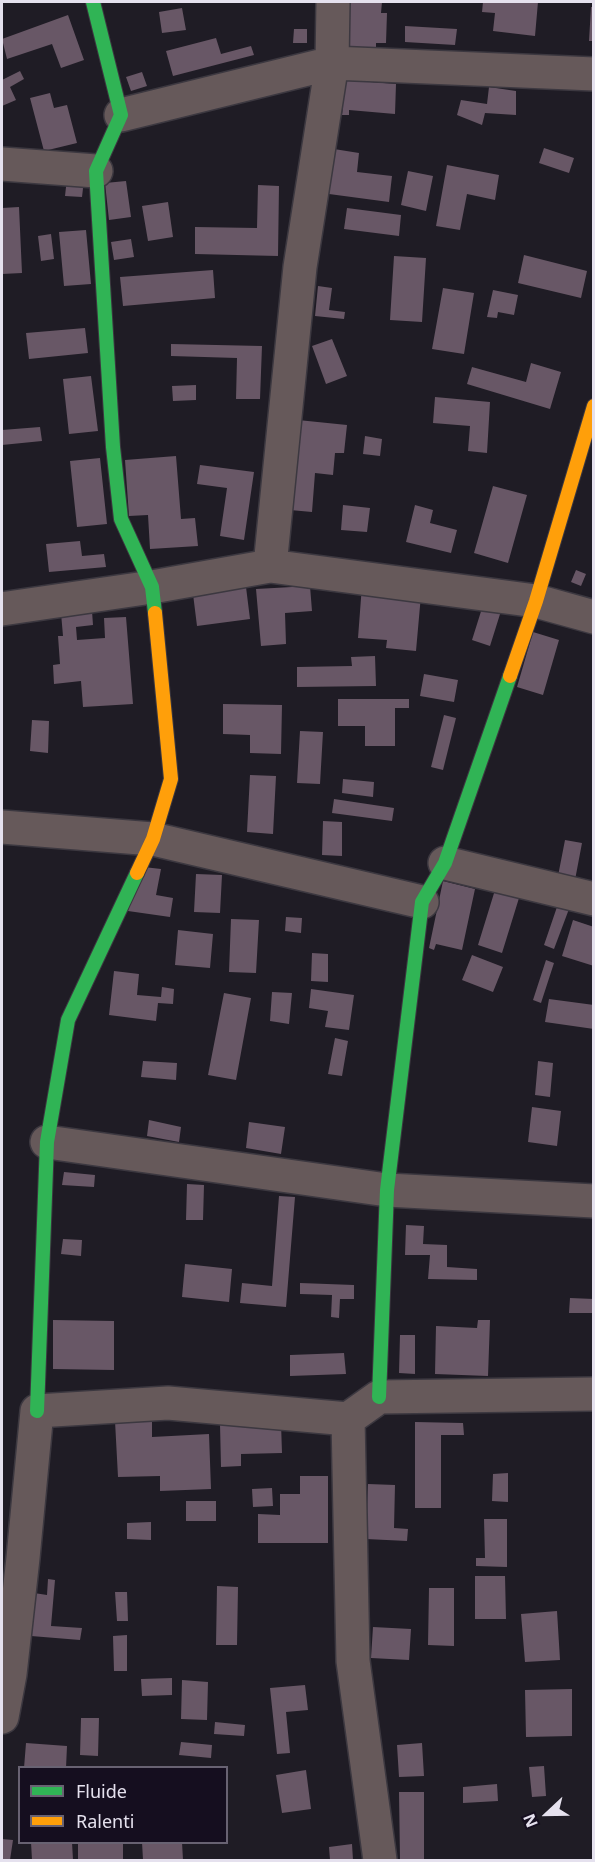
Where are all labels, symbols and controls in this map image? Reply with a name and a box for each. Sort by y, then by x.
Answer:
legend [18,1766,228,1844]
text: Fluide [76,1779,127,1803]
north arrow [517,1784,577,1844]
text: Ralenti [76,1809,134,1833]
text: N [518,1811,543,1831]

